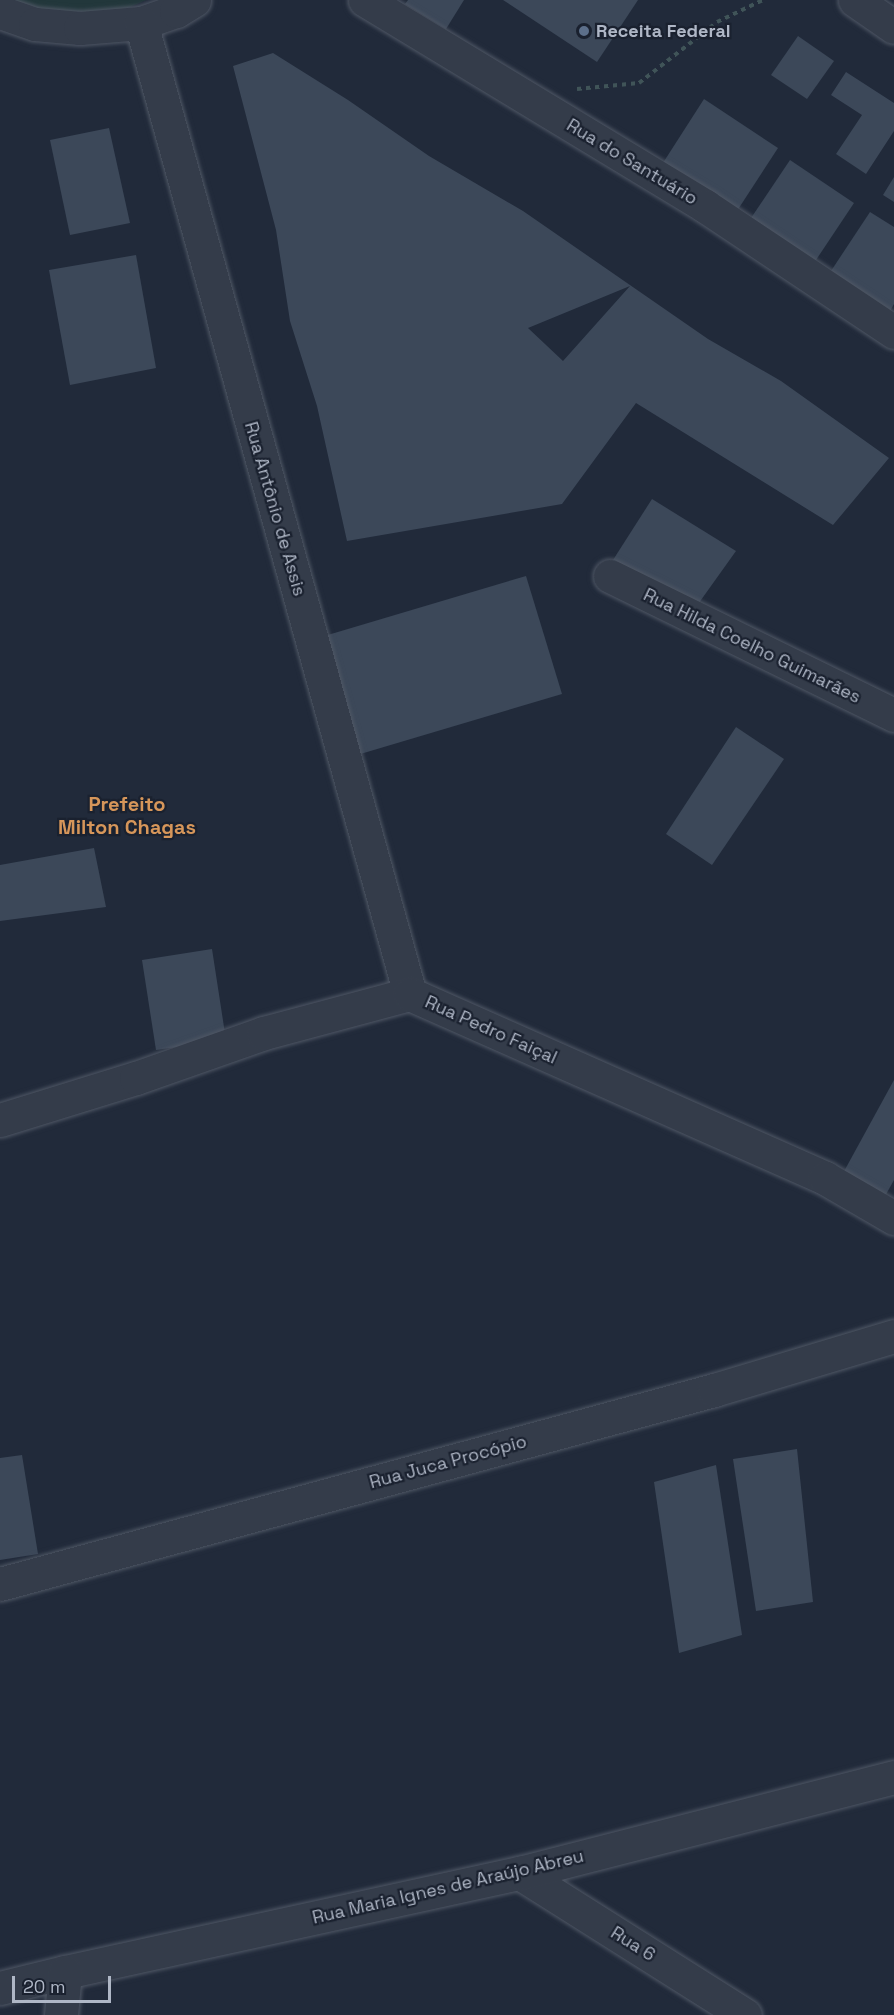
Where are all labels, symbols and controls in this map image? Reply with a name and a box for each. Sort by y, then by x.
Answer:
place label: Receita Federal [596,20,731,42]
marker: Receita Federal [577,24,591,38]
street label: Rua do Santuário [563,114,701,210]
street label: Rua Antônio de Assis [240,419,310,599]
street label: Rua Hilda Coelho Guimarães [640,584,864,708]
district label: Prefeito Milton Chagas [58,792,196,839]
street label: Rua Pedro Faiçal [422,991,560,1069]
street label: Rua Juca Procópio [367,1431,529,1493]
street label: Rua Maria Ignes de Araújo Abreu [310,1845,586,1929]
street label: Rua 6 [607,1922,659,1966]
scale bar [15,1964,114,2002]
text: 20 m [23,1975,66,1998]

